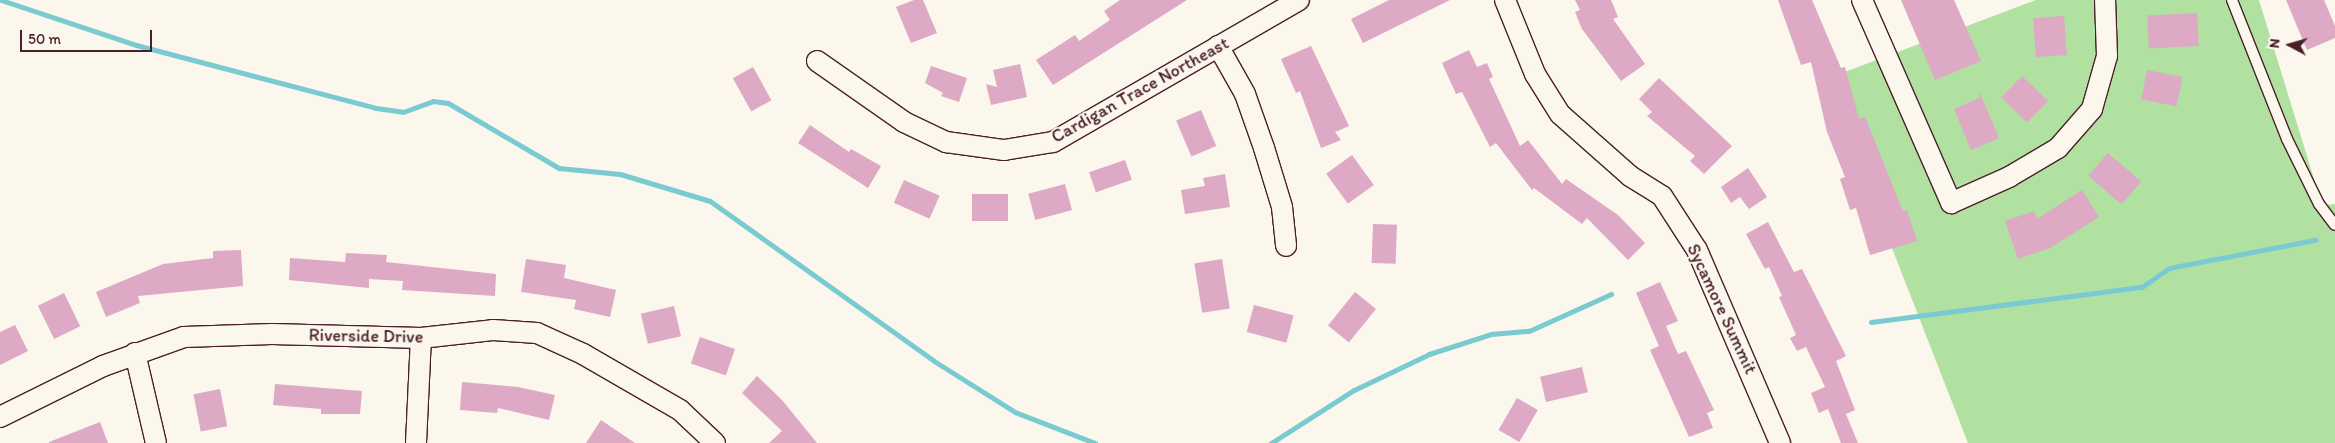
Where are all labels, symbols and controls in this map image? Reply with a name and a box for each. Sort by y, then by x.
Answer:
scale bar [22,20,155,52]
north arrow [2265,20,2315,70]
text: 50 m [28,30,61,48]
street label: Cardigan Trace Northeast [1048,32,1232,148]
text: N [2266,38,2284,49]
street label: Sycamore Summit [1682,240,1762,378]
street label: Riverside Drive [308,324,424,348]

